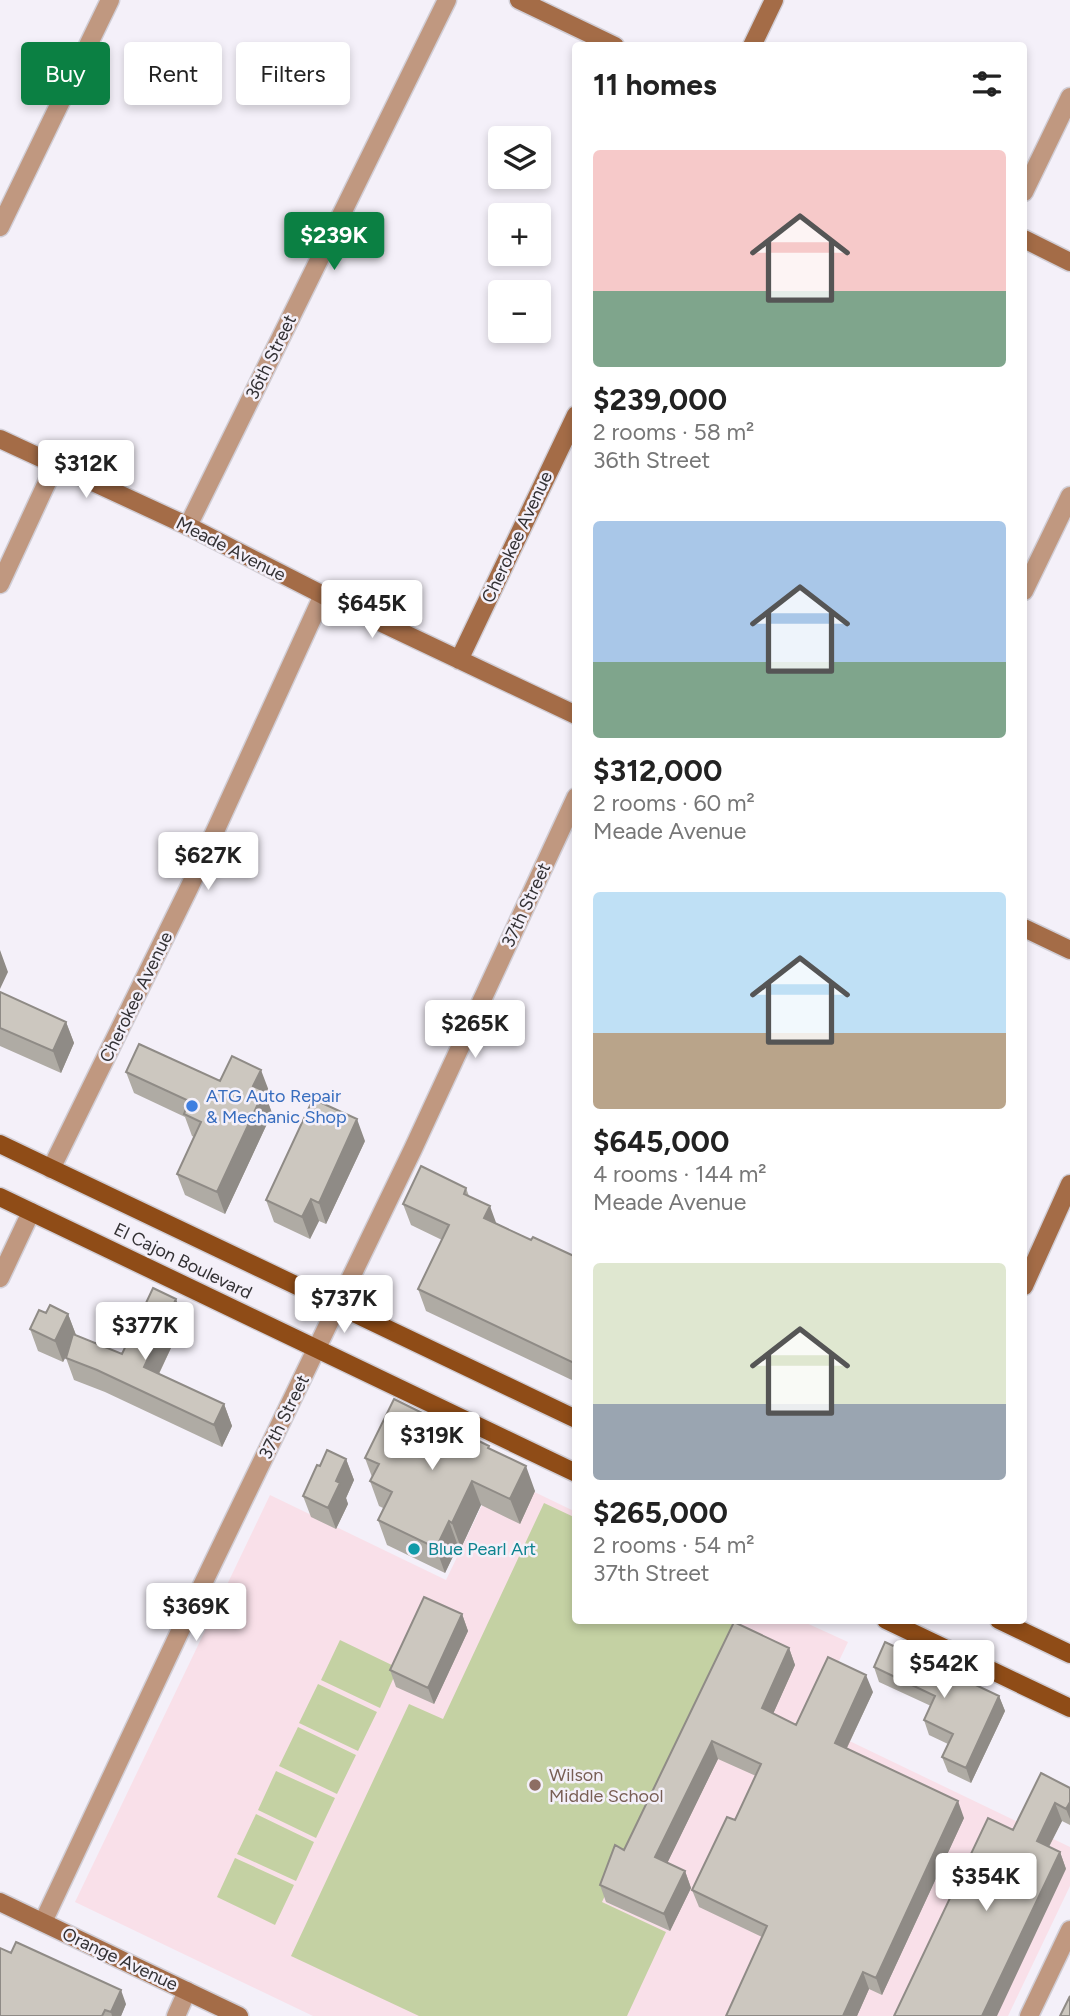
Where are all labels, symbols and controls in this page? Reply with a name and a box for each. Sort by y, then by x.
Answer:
chip: Buy [21,42,110,105]
chip: Rent [124,42,222,105]
chip: Filters [236,42,350,105]
icon: filters [968,65,1006,103]
text: 11 homes [593,66,717,103]
map controls [488,126,551,343]
button: layers [488,126,551,189]
icon: home [737,195,863,321]
button: + [488,203,551,266]
pin: $239K [285,212,383,272]
text: $239K [300,221,368,249]
button: − [488,280,551,343]
street label: 36th Street [241,311,301,403]
text: $239,000 [593,381,727,418]
text: 2 rooms · 58 m² [593,418,754,446]
pin: $312K [37,440,135,500]
text: 36th Street [593,446,710,474]
text: $312K [54,449,118,477]
street label: Cherokee Avenue [477,467,557,606]
street label: Meade Avenue [173,512,290,586]
icon: home [737,566,863,692]
pin: $645K [323,580,421,640]
text: $645K [337,589,407,617]
text: $312,000 [593,752,722,789]
text: 2 rooms · 60 m² [593,789,755,817]
text: Meade Avenue [593,817,746,845]
pin: $627K [159,832,257,892]
text: $627K [174,841,242,869]
street label: 37th Street [497,859,555,951]
street label: Cherokee Avenue [95,928,177,1066]
icon: home [737,937,863,1063]
pin: $265K [426,1000,524,1060]
text: $265K [441,1009,509,1037]
place label: ATG Auto Repair & Mechanic Shop [206,1085,347,1128]
marker: ATG Auto Repair & Mechanic Shop [184,1098,200,1114]
text: $645,000 [593,1123,729,1160]
text: 4 rooms · 144 m² [593,1160,767,1188]
text: Meade Avenue [593,1188,746,1216]
street label: El Cajon Boulevard [110,1218,256,1304]
pin: $737K [295,1276,393,1335]
text: $737K [311,1284,377,1312]
pin: $377K [96,1302,194,1362]
icon: home [737,1308,863,1434]
text: $377K [112,1311,178,1339]
street label: 37th Street [254,1371,314,1463]
pin: $319K [383,1412,481,1472]
text: $319K [400,1421,464,1449]
text: $265,000 [593,1494,728,1531]
text: 2 rooms · 54 m² [593,1531,755,1559]
place label: Blue Pearl Art [428,1538,536,1560]
marker: Blue Pearl Art [406,1541,422,1557]
text: 37th Street [593,1559,709,1587]
pin: $369K [147,1584,245,1643]
text: $369K [162,1592,230,1620]
pin: $542K [895,1640,993,1700]
text: $542K [909,1649,979,1677]
place label: Wilson Middle School [549,1764,663,1807]
marker: Wilson Middle School [527,1777,543,1793]
pin: $354K [937,1854,1035,1913]
text: $354K [952,1862,1020,1890]
street label: Orange Avenue [59,1923,181,1995]

